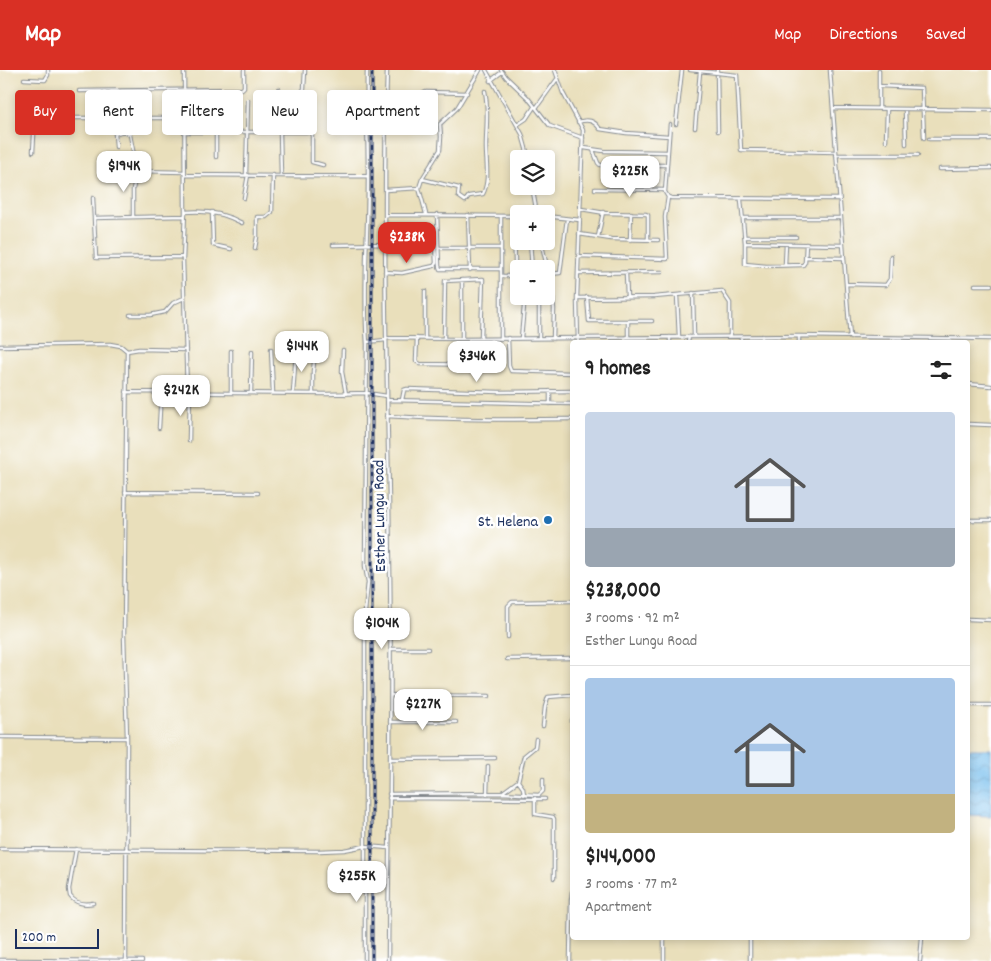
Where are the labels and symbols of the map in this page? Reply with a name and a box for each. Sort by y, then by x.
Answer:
pin: $194K [89,150,159,193]
pin: $225K [595,156,665,198]
pin: $238K [372,222,442,264]
pin: $144K [267,330,337,373]
pin: $346K [442,340,512,383]
pin: $242K [146,374,216,417]
street label: Esther Lungu Road [368,460,393,572]
place label: St. Helena [478,511,538,534]
marker: St. Helena [542,514,554,526]
pin: $104K [347,608,417,650]
pin: $227K [388,688,458,731]
pin: $255K [322,860,392,903]
scale bar [15,926,99,949]

